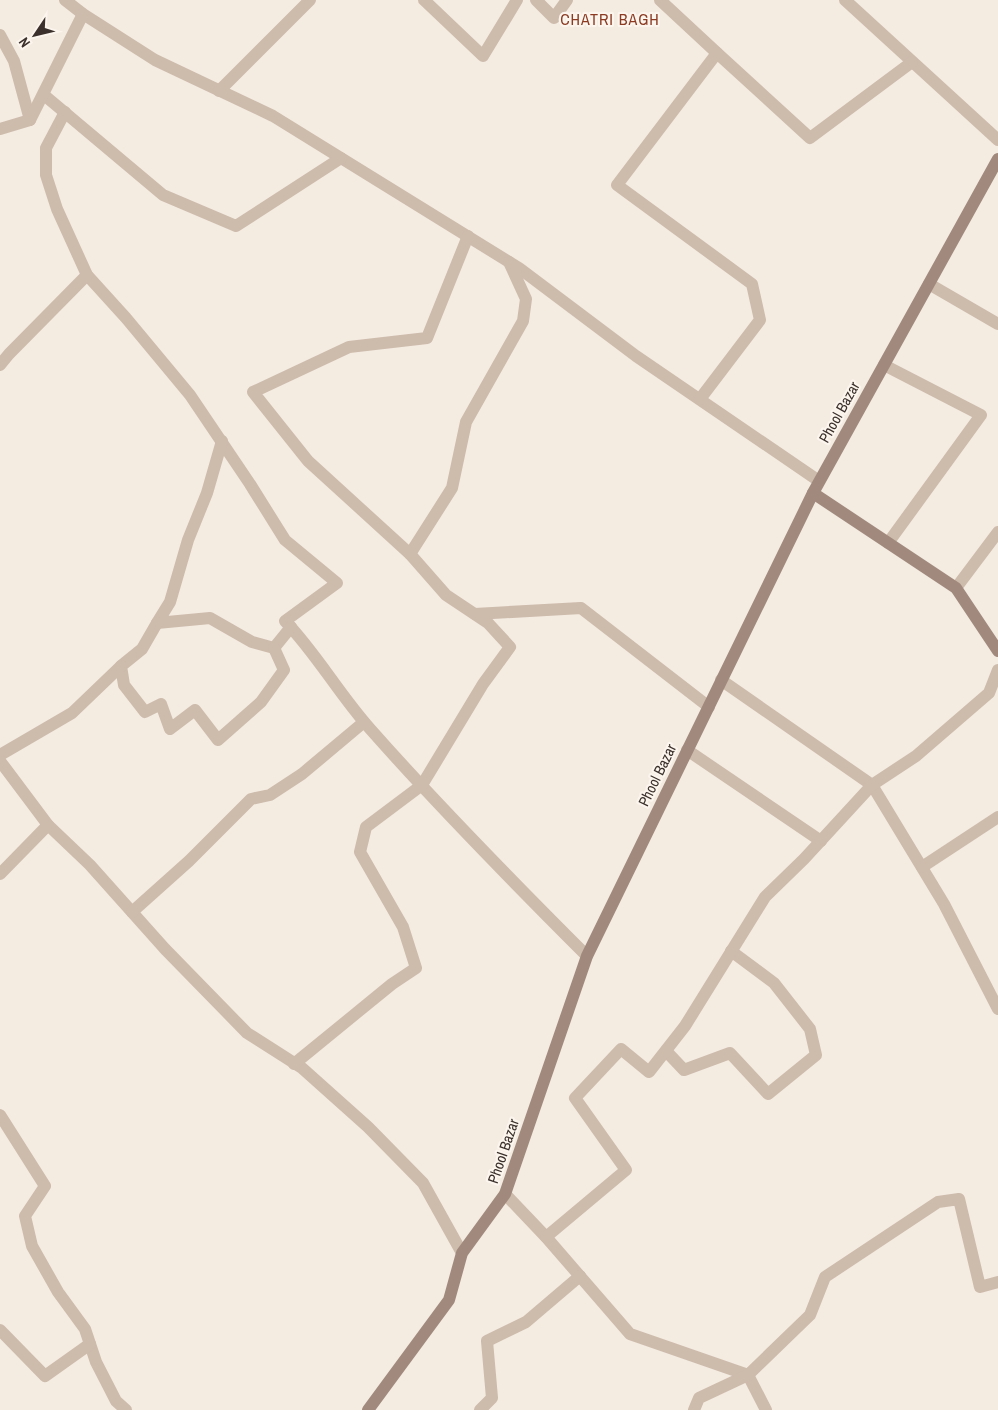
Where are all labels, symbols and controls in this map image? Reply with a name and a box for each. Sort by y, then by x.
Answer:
district label: CHATRI BAGH [560,8,660,30]
north arrow [10,10,60,60]
text: N [15,34,34,51]
street label: Phool Bazar [814,378,864,446]
street label: Phool Bazar [633,740,681,810]
street label: Phool Bazar [482,1116,524,1186]

